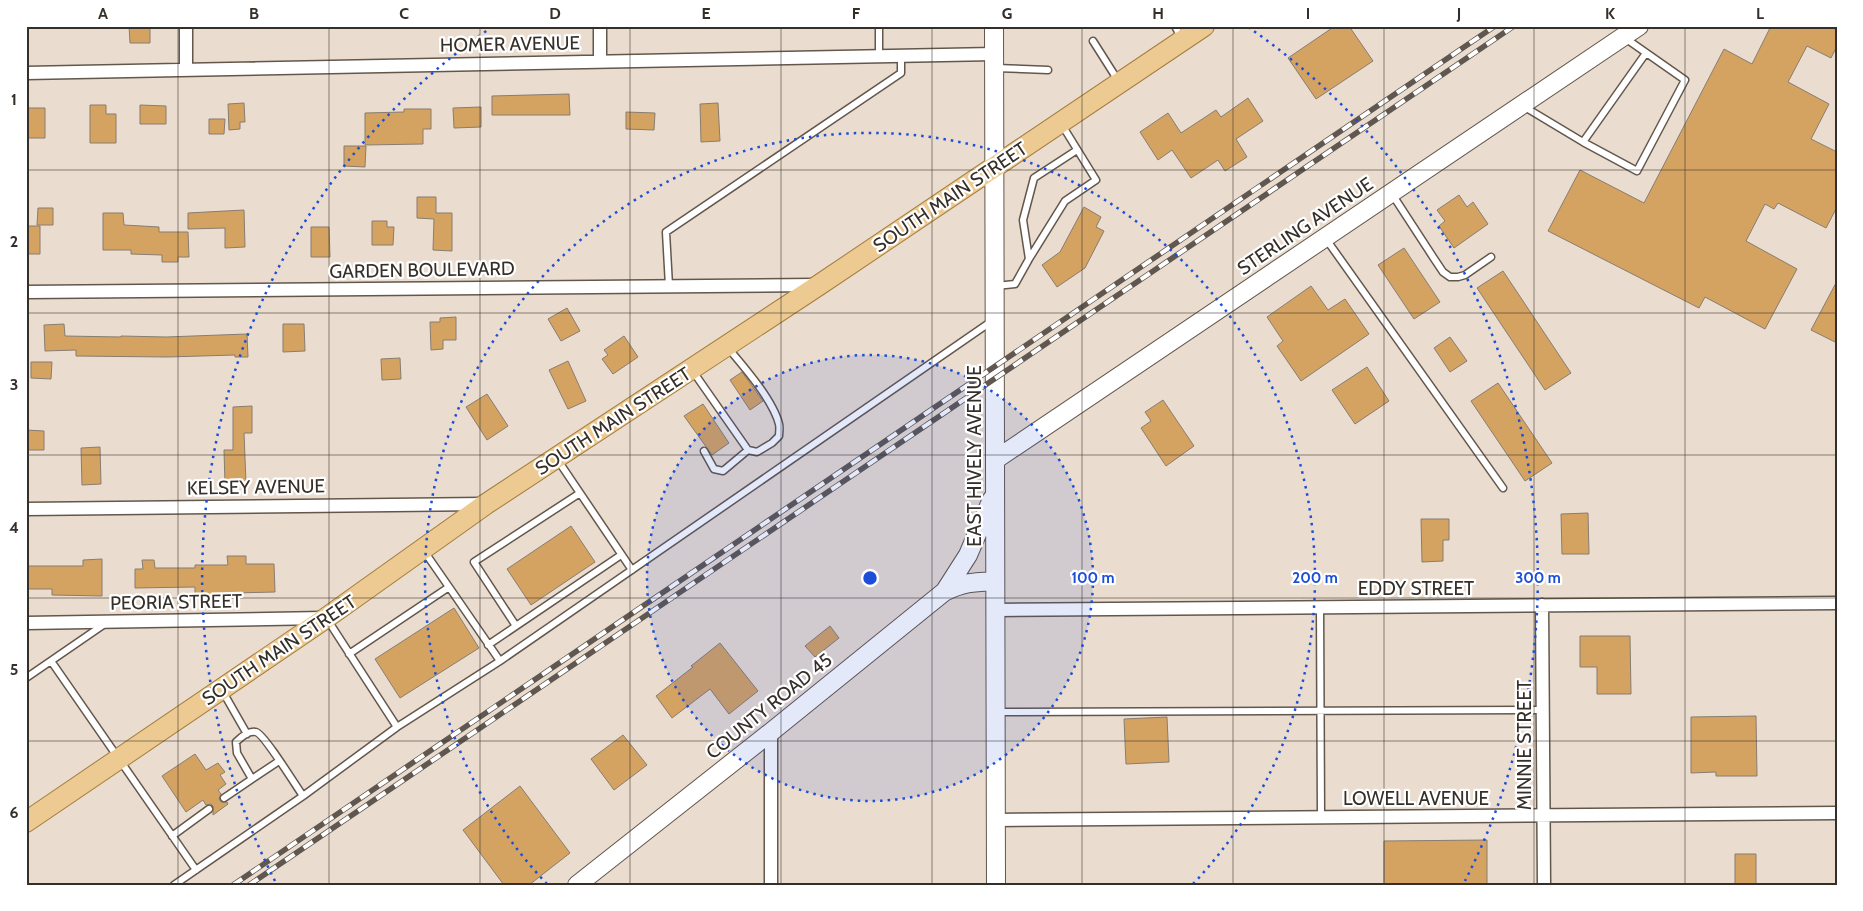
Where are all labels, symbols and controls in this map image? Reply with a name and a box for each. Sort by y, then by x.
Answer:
text: A [98,4,108,23]
text: B [249,4,259,23]
text: C [399,4,409,23]
text: D [549,4,561,23]
text: E [701,4,711,23]
text: F [852,4,861,23]
text: G [1002,4,1012,23]
text: H [1152,4,1164,23]
text: I [1306,4,1310,23]
text: J [1456,4,1461,23]
text: K [1605,4,1615,23]
text: L [1756,4,1764,23]
street label: HOMER AVENUE [440,31,580,57]
text: 1 [11,90,17,109]
street label: SOUTH MAIN STREET [869,137,1031,257]
street label: STERLING AVENUE [1233,172,1377,280]
text: 2 [10,232,18,251]
street label: GARDEN BOULEVARD [329,257,515,283]
street label: SOUTH MAIN STREET [531,362,695,480]
street label: EAST HIVELY AVENUE [963,365,986,547]
text: 3 [10,375,18,394]
street label: KELSEY AVENUE [187,474,325,500]
text: 4 [9,518,19,537]
centre of rings [861,569,879,587]
text: 100 m [1071,569,1115,587]
text: 200 m [1292,569,1338,587]
text: 300 m [1515,569,1561,587]
street label: EDDY STREET [1358,577,1474,600]
street label: PEORIA STREET [110,589,242,615]
street label: SOUTH MAIN STREET [198,590,360,710]
street label: COUNTY ROAD 45 [701,648,837,764]
text: 5 [10,660,18,679]
street label: MINNIE STREET [1513,680,1536,810]
street label: LOWELL AVENUE [1343,787,1489,810]
text: 6 [10,803,19,822]

